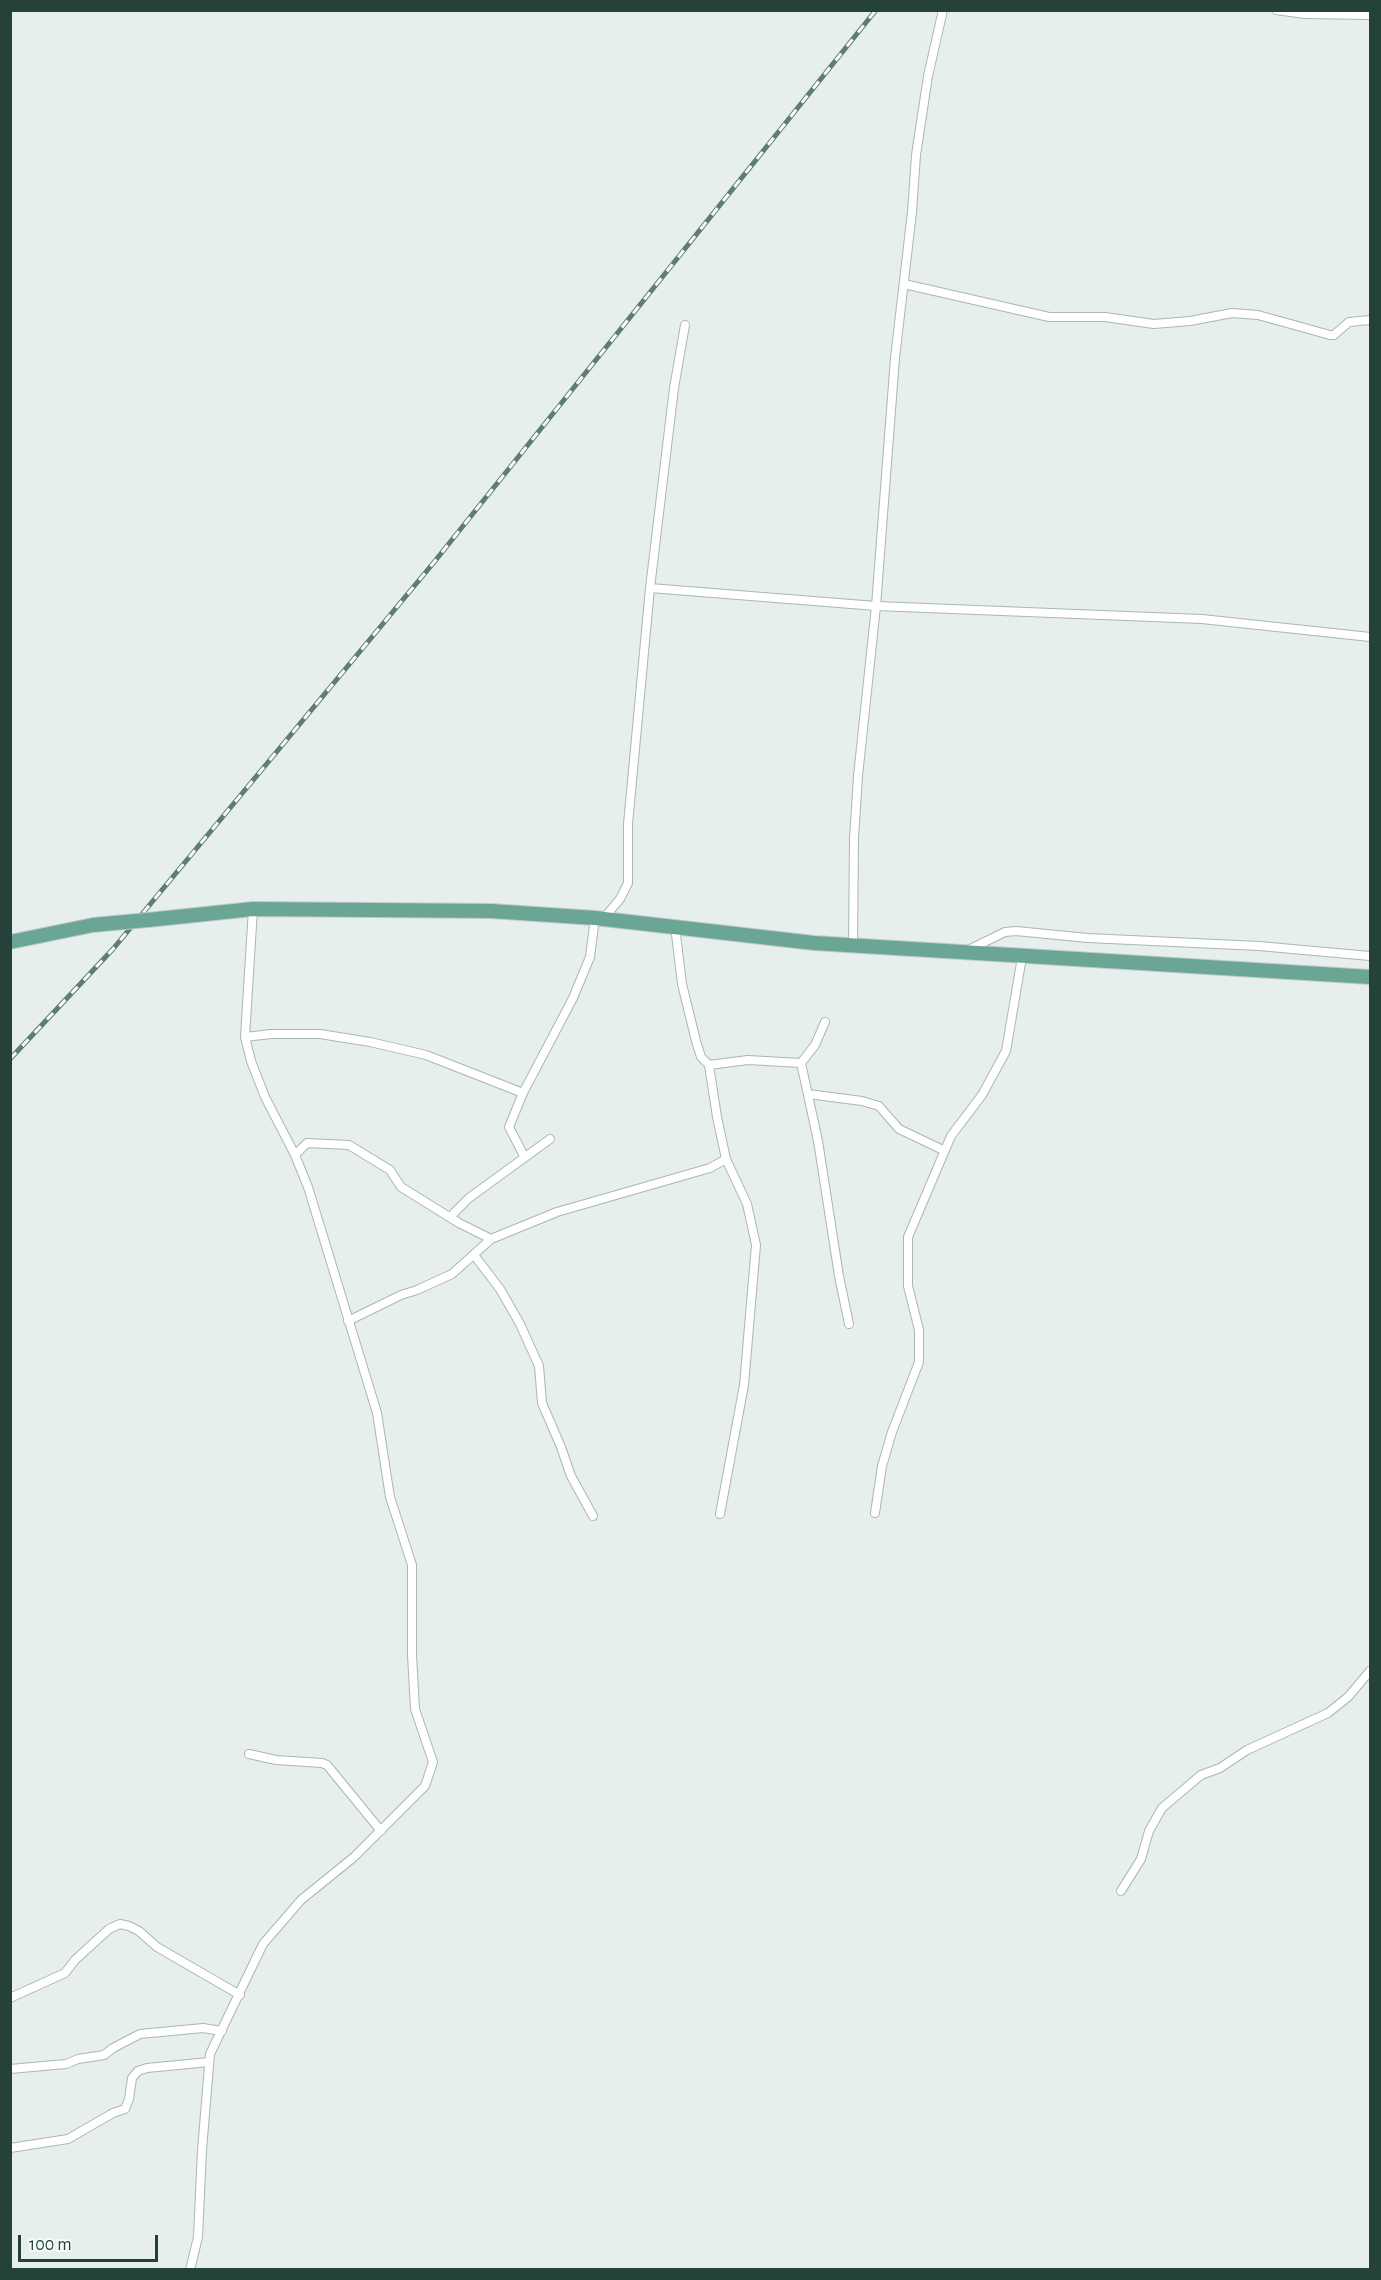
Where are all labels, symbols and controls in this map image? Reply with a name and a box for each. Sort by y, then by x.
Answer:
scale bar [21,2223,160,2261]
text: 100 m [29,2236,72,2254]

